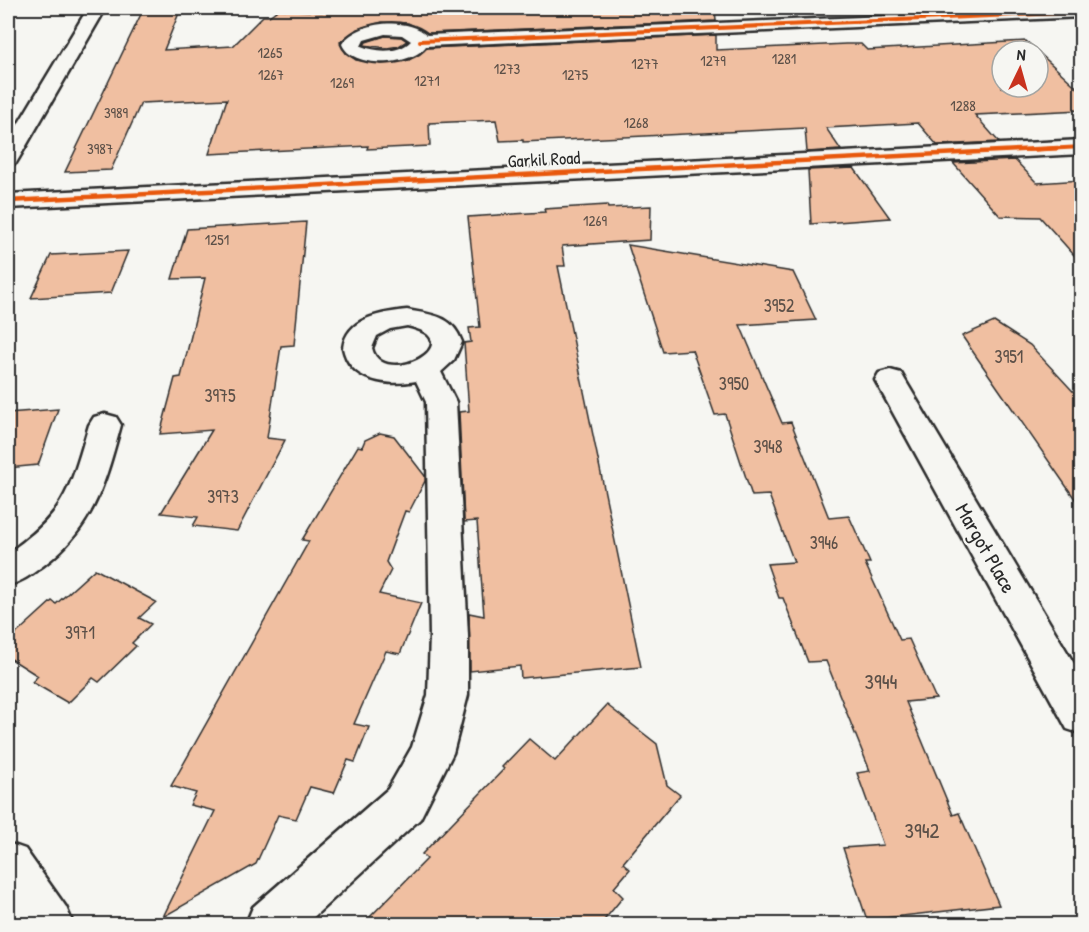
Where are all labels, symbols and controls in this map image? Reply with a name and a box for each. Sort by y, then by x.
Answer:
north arrow [990,39,1050,99]
house number: 1265 [258,42,283,63]
text: N [1016,43,1027,65]
house number: 1281 [772,48,796,69]
house number: 1279 [700,50,726,71]
house number: 1277 [631,53,659,74]
house number: 1273 [494,58,521,79]
house number: 1267 [258,64,284,85]
house number: 1275 [562,64,589,85]
house number: 1271 [414,70,440,91]
house number: 1269 [330,72,354,93]
house number: 1288 [950,95,976,116]
house number: 3989 [104,102,129,123]
house number: 1268 [624,112,648,133]
house number: 3987 [87,138,113,159]
street label: Garkil Road [507,145,581,173]
house number: 1269 [583,210,607,231]
house number: 1251 [205,229,229,250]
house number: 3952 [764,293,795,318]
house number: 3951 [995,344,1023,369]
house number: 3950 [719,371,749,396]
house number: 3975 [204,383,236,408]
house number: 3948 [753,434,783,459]
house number: 3973 [207,484,239,509]
street label: Margot Place [949,498,1023,598]
house number: 3946 [810,530,838,555]
house number: 3971 [65,620,95,645]
house number: 3944 [865,667,898,696]
house number: 3942 [905,816,940,845]

